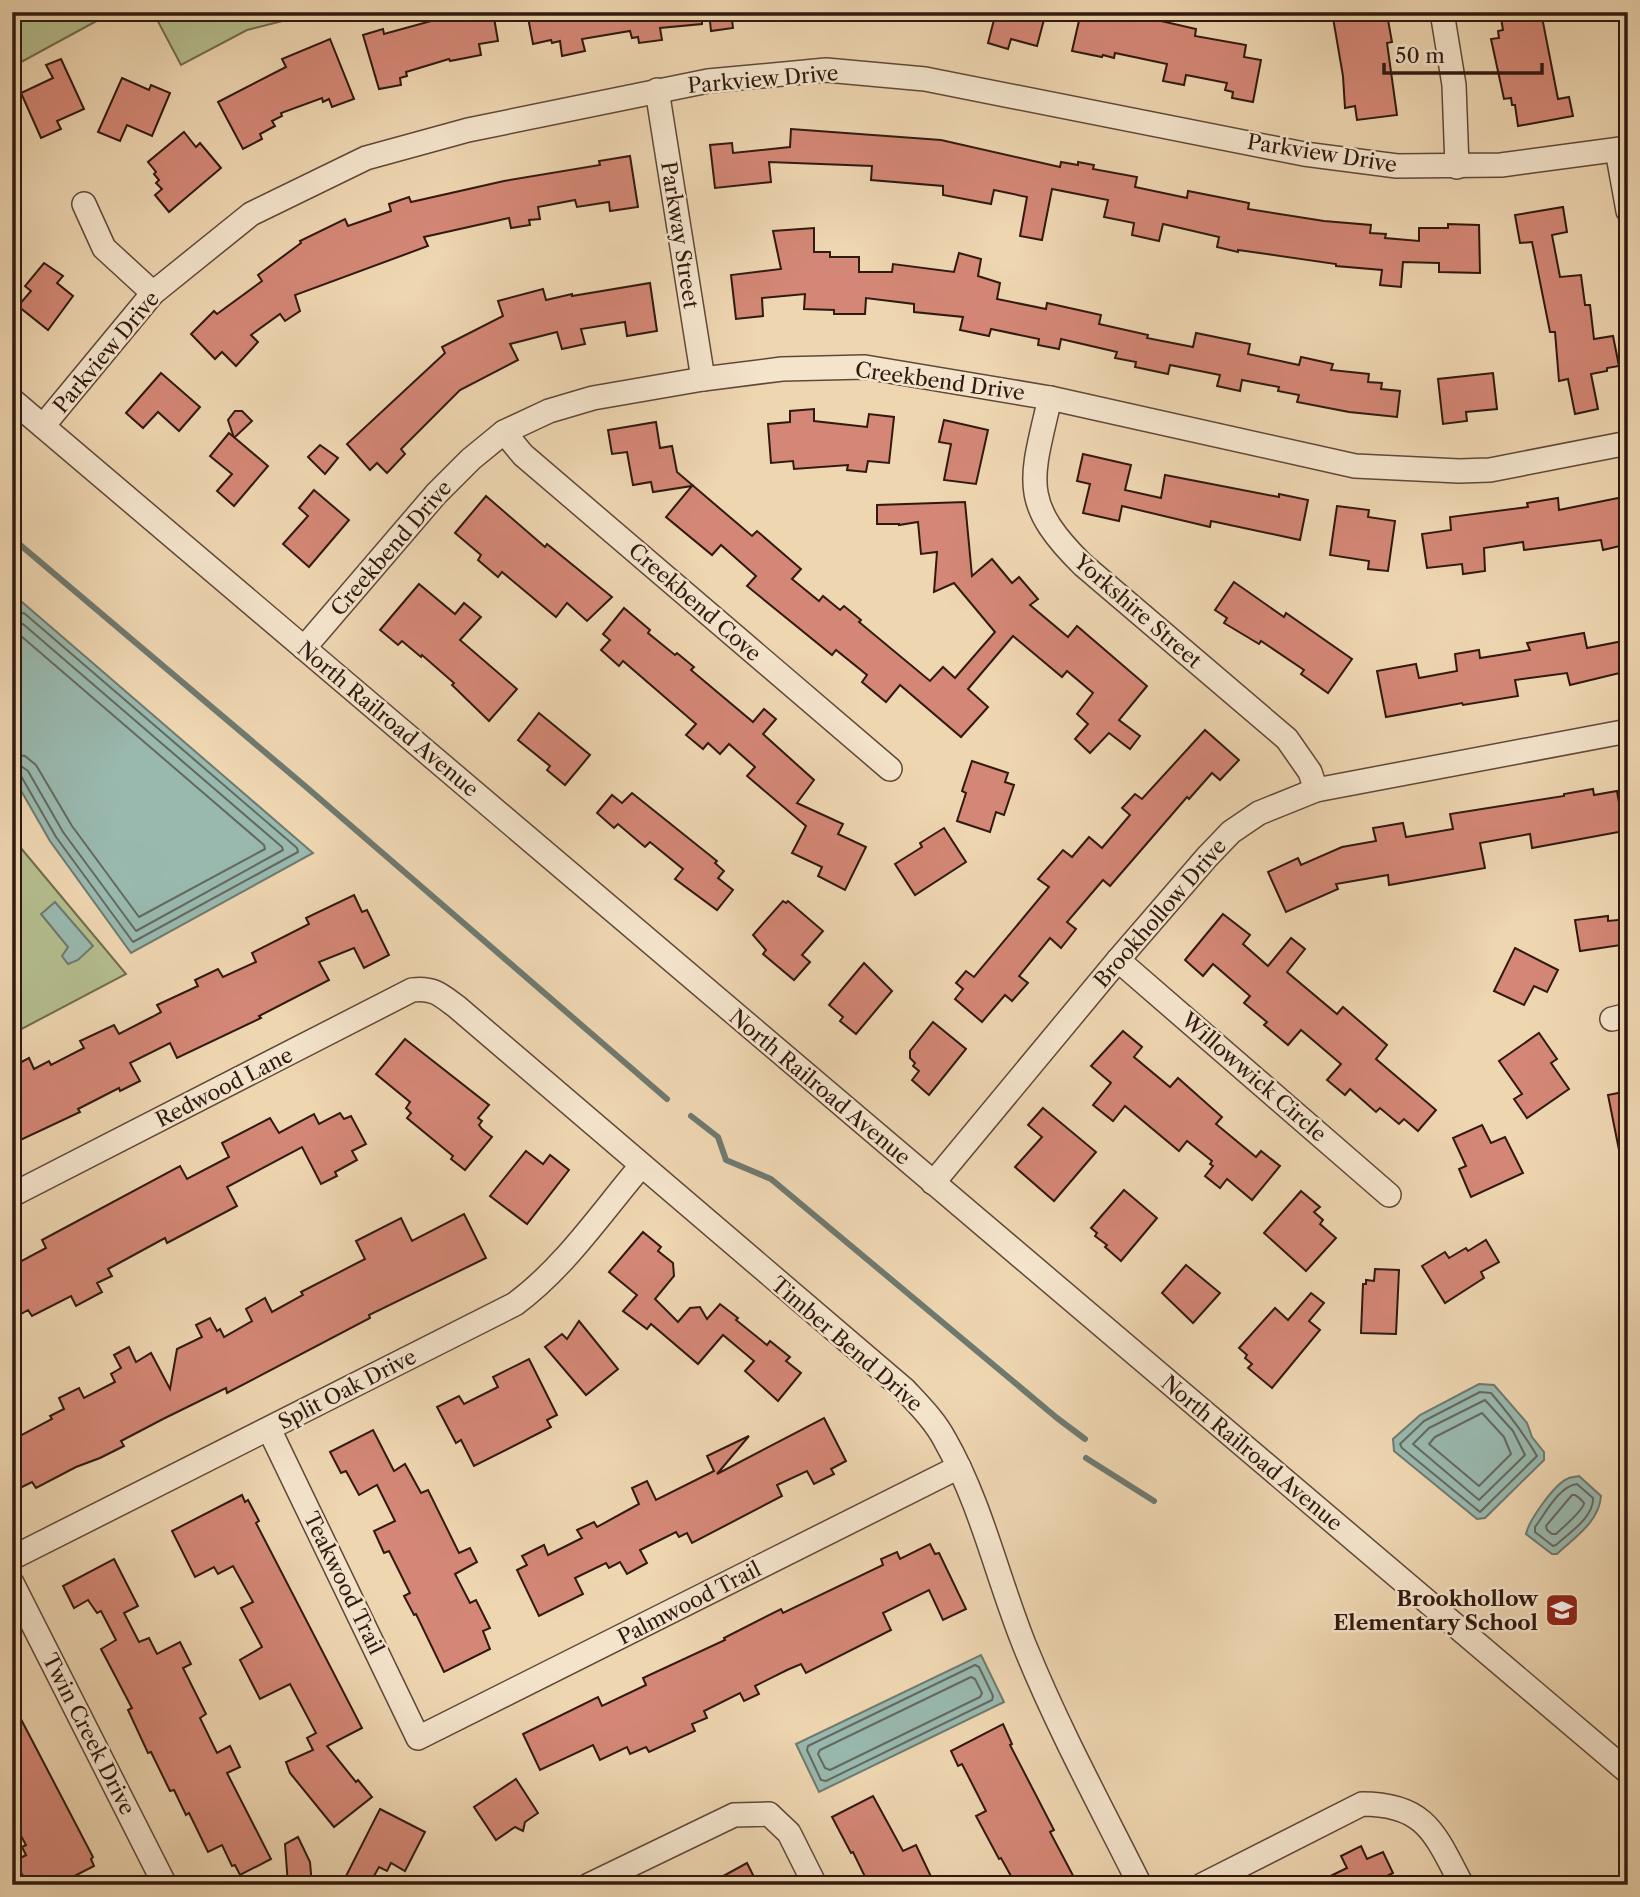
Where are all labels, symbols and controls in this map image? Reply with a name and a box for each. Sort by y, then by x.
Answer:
scale bar [1384,32,1542,76]
text: 50 m [1395,43,1445,68]
street label: Parkview Drive [687,60,839,98]
street label: Parkview Drive [1245,129,1399,177]
street label: Parkway Street [656,160,704,311]
street label: Parkview Drive [48,286,164,418]
street label: Creekbend Drive [854,357,1026,405]
street label: Creekbend Drive [325,475,457,621]
street label: Creekbend Cove [624,538,766,666]
street label: Yorkshire Street [1068,548,1207,673]
street label: North Railroad Avenue [292,636,484,802]
street label: Brookhollow Drive [1089,834,1231,992]
street label: North Railroad Avenue [724,1004,916,1170]
street label: Willowwick Circle [1176,1007,1332,1147]
street label: Redwood Lane [151,1042,297,1132]
street label: Timber Bend Drive [766,1271,928,1417]
street label: Split Oak Drive [274,1343,420,1435]
street label: North Railroad Avenue [1156,1370,1348,1536]
street label: Teakwood Trail [299,1508,389,1658]
street label: Palmwood Trail [613,1556,765,1650]
place label: Brookhollow Elementary School [1333,1586,1539,1635]
school or university icon: Brookhollow Elementary School [1543,1591,1581,1629]
street label: Twin Creek Drive [38,1649,140,1819]

